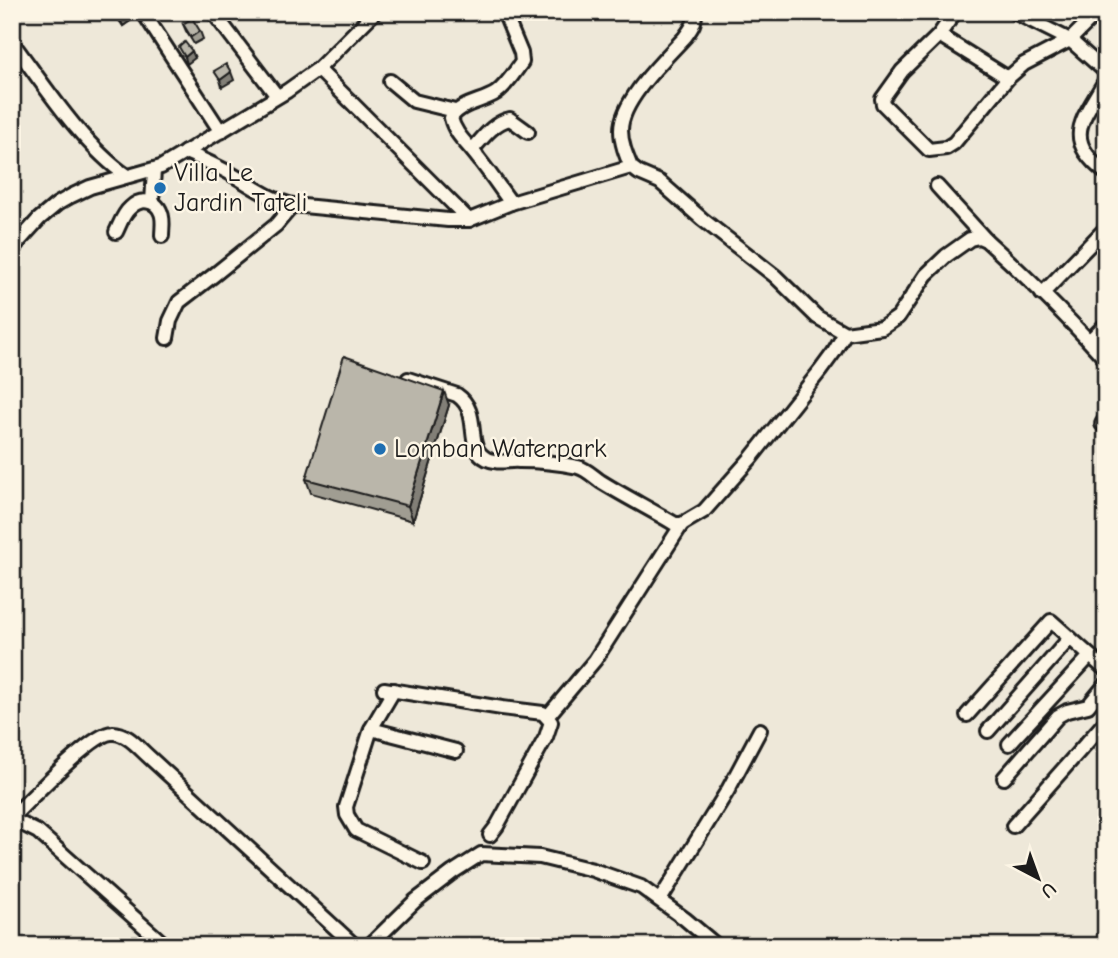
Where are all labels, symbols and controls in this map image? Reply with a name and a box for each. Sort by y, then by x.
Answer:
place label: Villa Le Jardin Tateli [174,158,307,218]
marker: Villa Le Jardin Tateli [152,180,168,196]
place label: Lomban Waterpark [394,434,607,464]
marker: Lomban Waterpark [372,441,388,457]
north arrow [1002,842,1072,912]
text: U [1036,878,1061,903]

